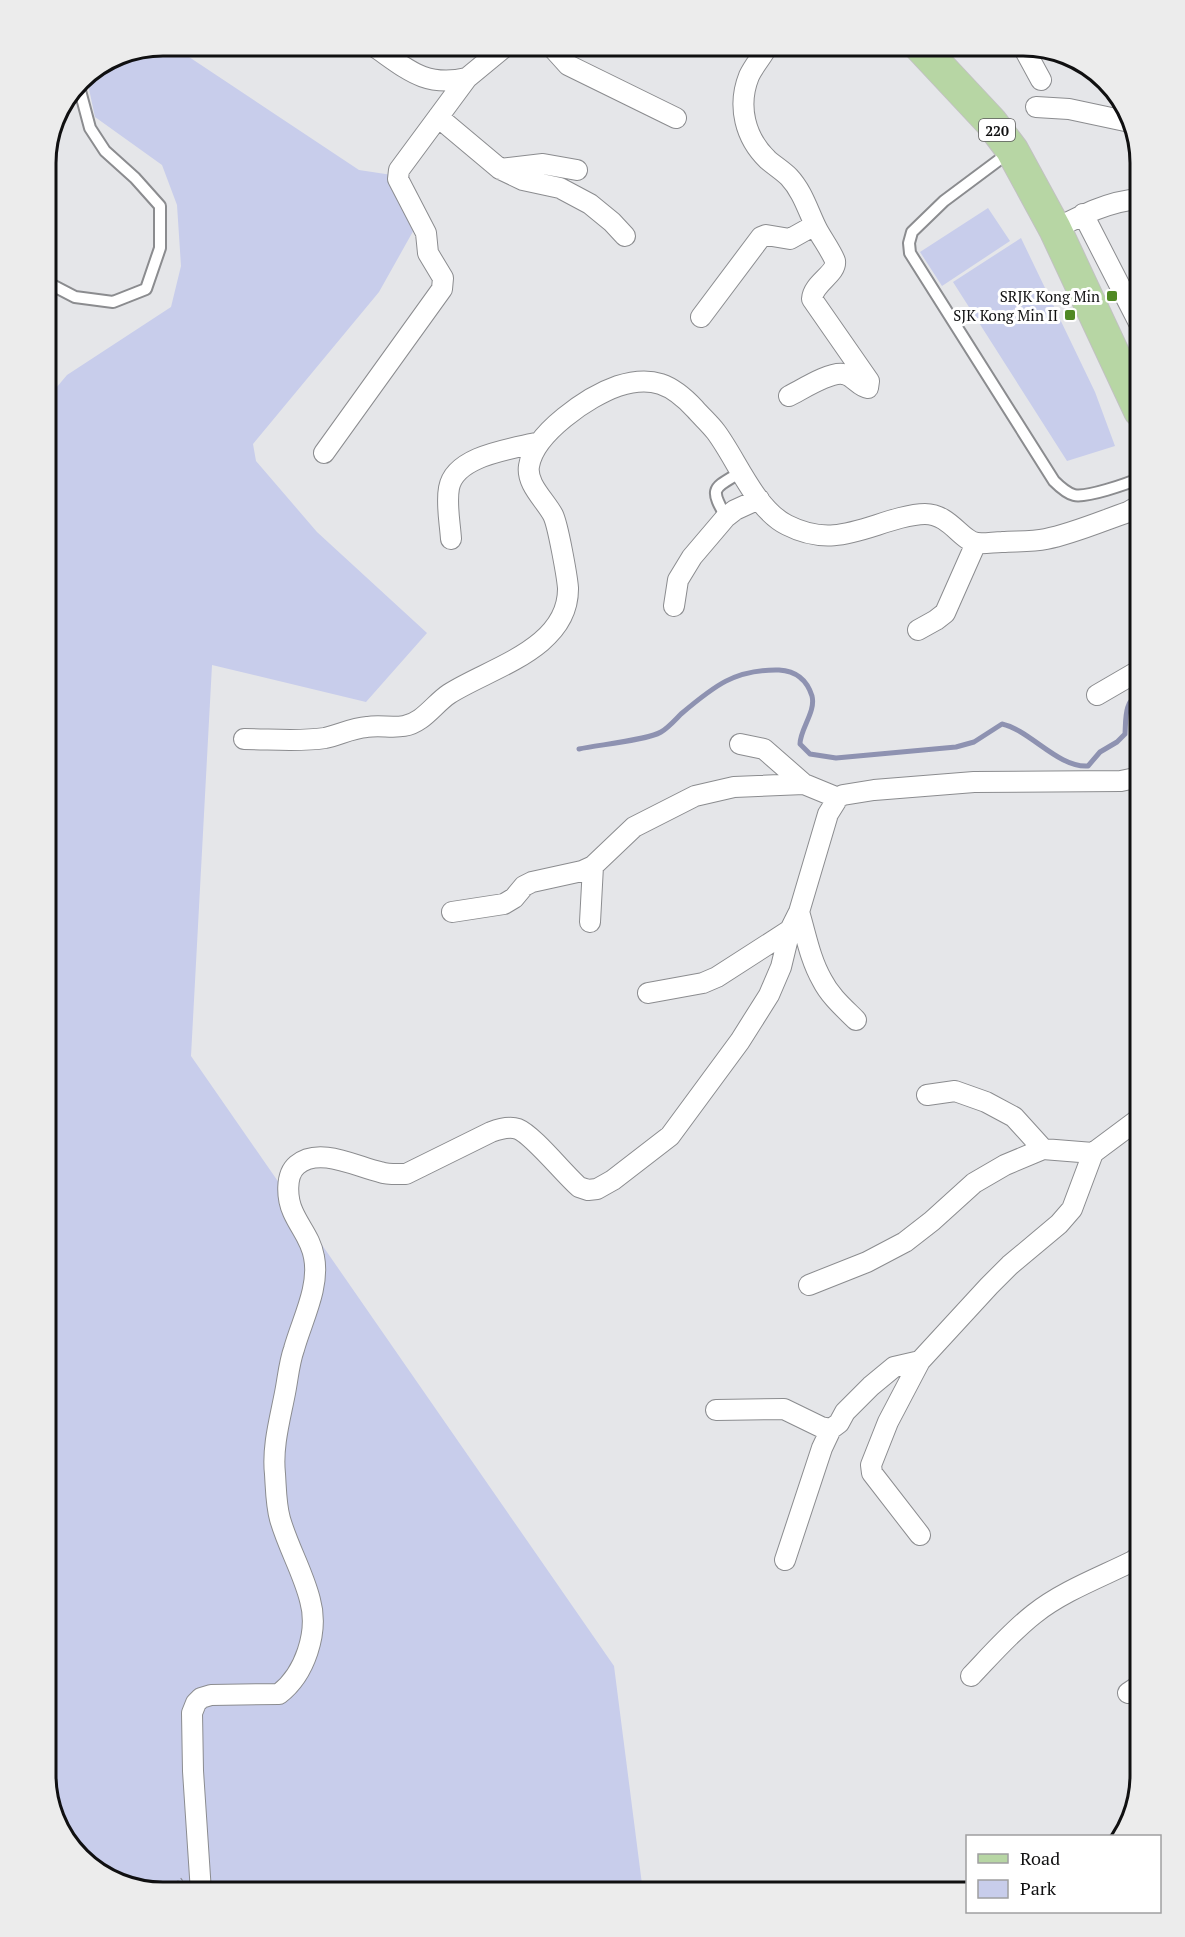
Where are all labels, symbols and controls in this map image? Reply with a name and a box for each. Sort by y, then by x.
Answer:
road number: 220 [979,119,1015,141]
place label: SRJK Kong Min [1000,286,1100,306]
marker: SRJK Kong Min [1105,289,1119,303]
place label: SJK Kong Min II [953,305,1058,325]
marker: SJK Kong Min II [1063,308,1077,322]
legend [966,1835,1161,1913]
text: Road [1020,1846,1060,1870]
text: Park [1020,1876,1057,1900]

